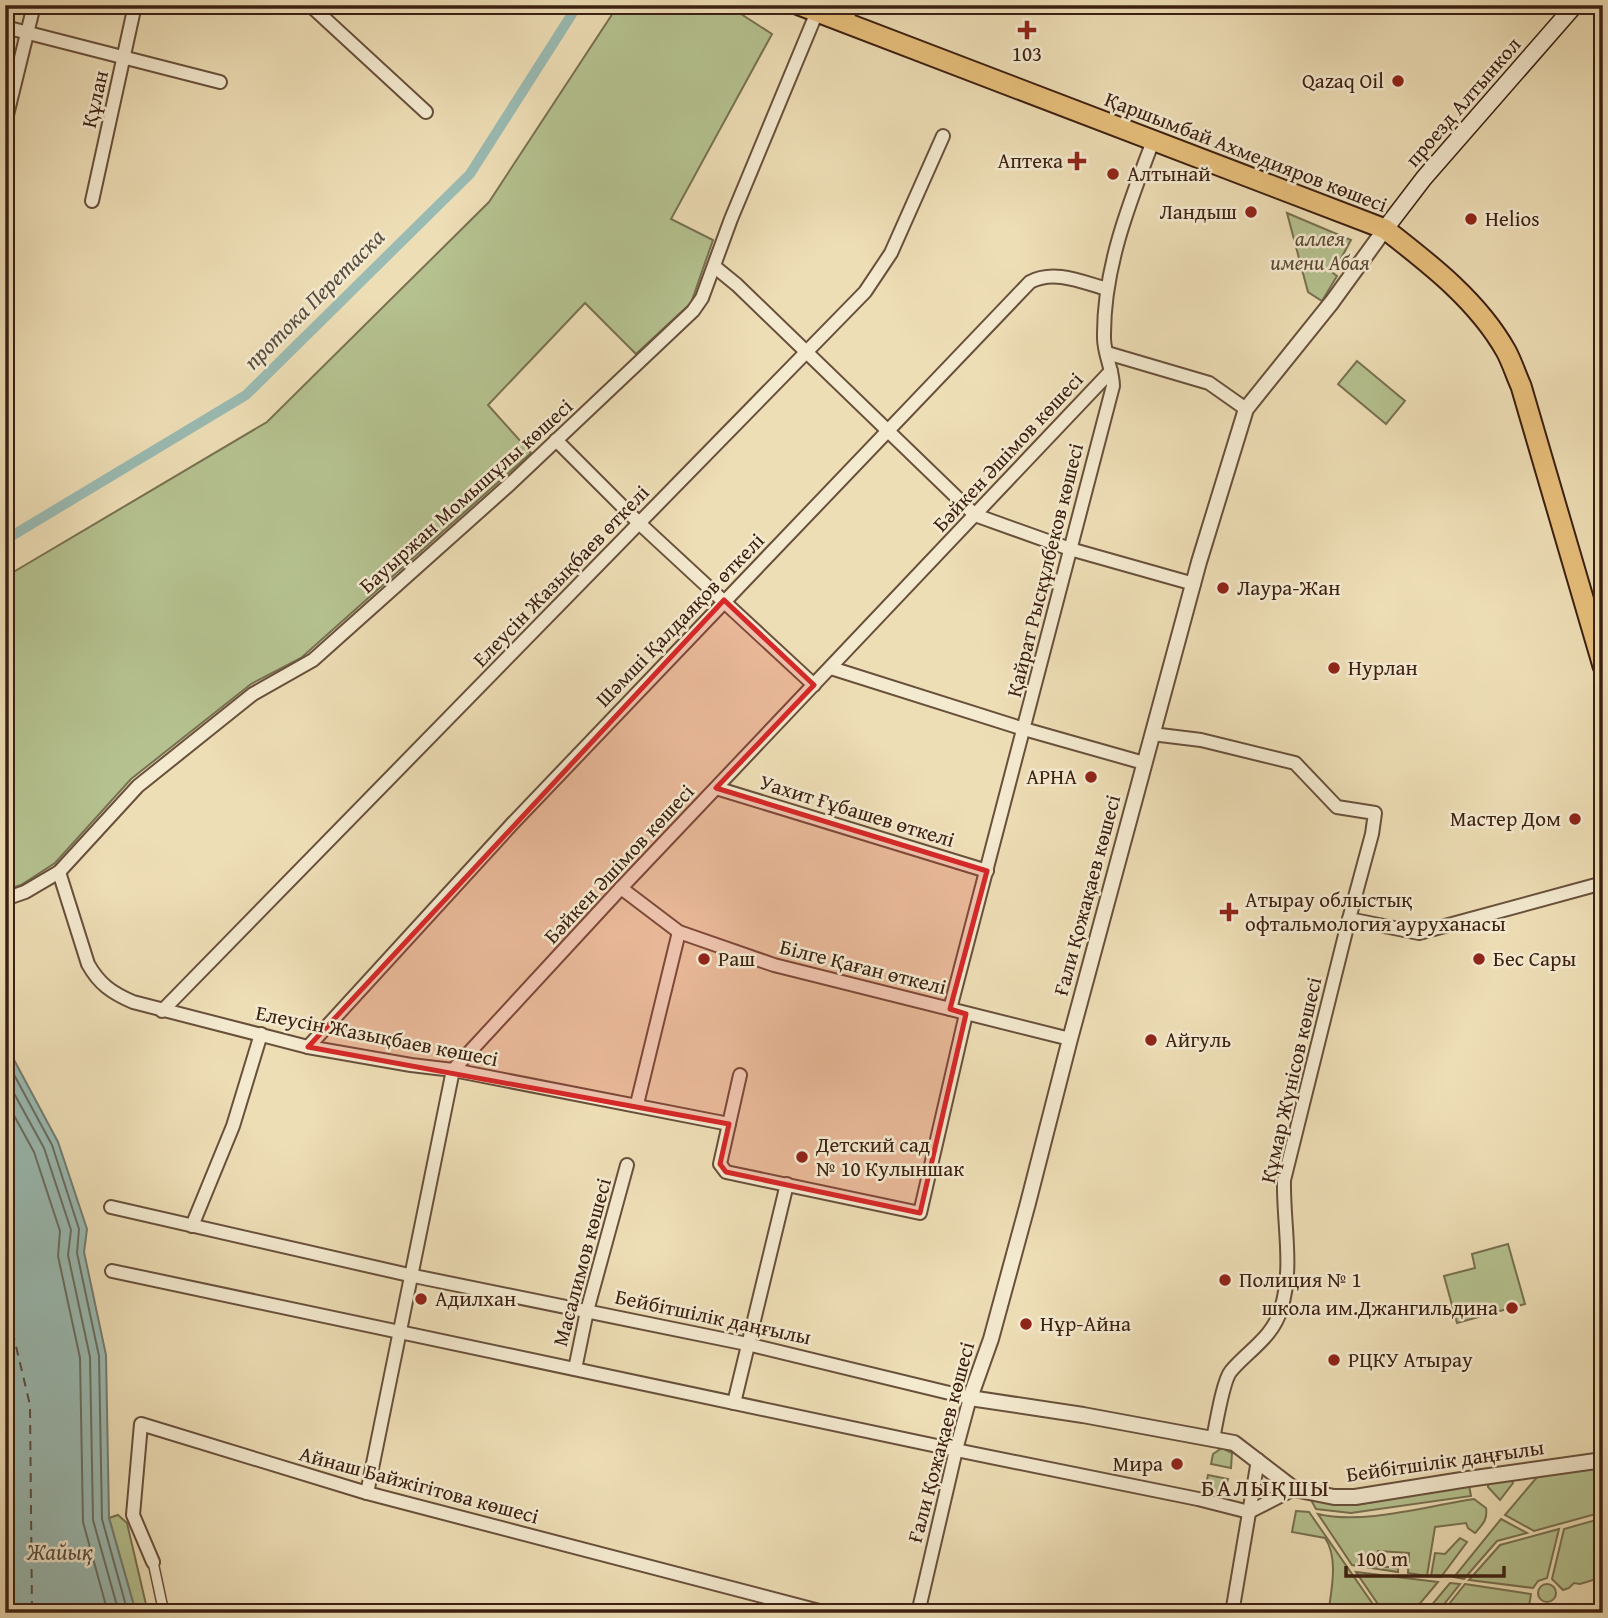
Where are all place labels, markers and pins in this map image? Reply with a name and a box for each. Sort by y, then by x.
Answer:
marker: 103 [1019,22,1035,38]
place label: 103 [1012,38,1042,69]
place label: Qazaq Oil [1302,65,1384,96]
marker: Qazaq Oil [1390,73,1406,89]
place label: Аптека [997,145,1063,176]
marker: Аптека [1069,153,1085,169]
place label: Алтынай [1127,158,1211,189]
marker: Алтынай [1105,166,1121,182]
place label: Ландыш [1159,196,1237,227]
place label: Helios [1485,203,1540,234]
marker: Ландыш [1243,204,1259,220]
marker: Helios [1463,211,1479,227]
place label: Лаура-Жан [1237,572,1340,603]
marker: Лаура-Жан [1215,580,1231,596]
place label: Нурлан [1348,652,1418,683]
marker: Нурлан [1326,660,1342,676]
place label: АРНА [1026,761,1077,792]
marker: АРНА [1083,769,1099,785]
place label: Мастер Дом [1450,803,1561,834]
marker: Мастер Дом [1567,811,1583,827]
place label: Атырау облыстық офтальмология ауруханасы [1245,884,1506,939]
marker: Атырау облыстық офтальмология ауруханасы [1219,902,1239,922]
place label: Раш [718,943,755,974]
place label: Бес Сары [1493,943,1576,974]
marker: Раш [696,951,712,967]
marker: Бес Сары [1471,951,1487,967]
place label: Айгуль [1165,1024,1231,1055]
marker: Айгуль [1143,1032,1159,1048]
place label: Детский сад № 10 Кулыншак [815,1129,964,1184]
marker: Детский сад № 10 Кулыншак [794,1149,810,1165]
place label: Полиция № 1 [1239,1264,1362,1295]
marker: Полиция № 1 [1217,1272,1233,1288]
place label: Адилхан [435,1283,516,1314]
marker: Адилхан [413,1291,429,1307]
place label: школа им.Джангильдина [1262,1292,1498,1323]
marker: школа им.Джангильдина [1504,1300,1520,1316]
place label: Нұр-Айна [1040,1308,1131,1339]
marker: Нұр-Айна [1018,1316,1034,1332]
place label: РЦКУ Атырау [1348,1344,1473,1375]
marker: РЦКУ Атырау [1326,1352,1342,1368]
place label: Мира [1113,1448,1163,1479]
marker: Мира [1169,1456,1185,1472]

